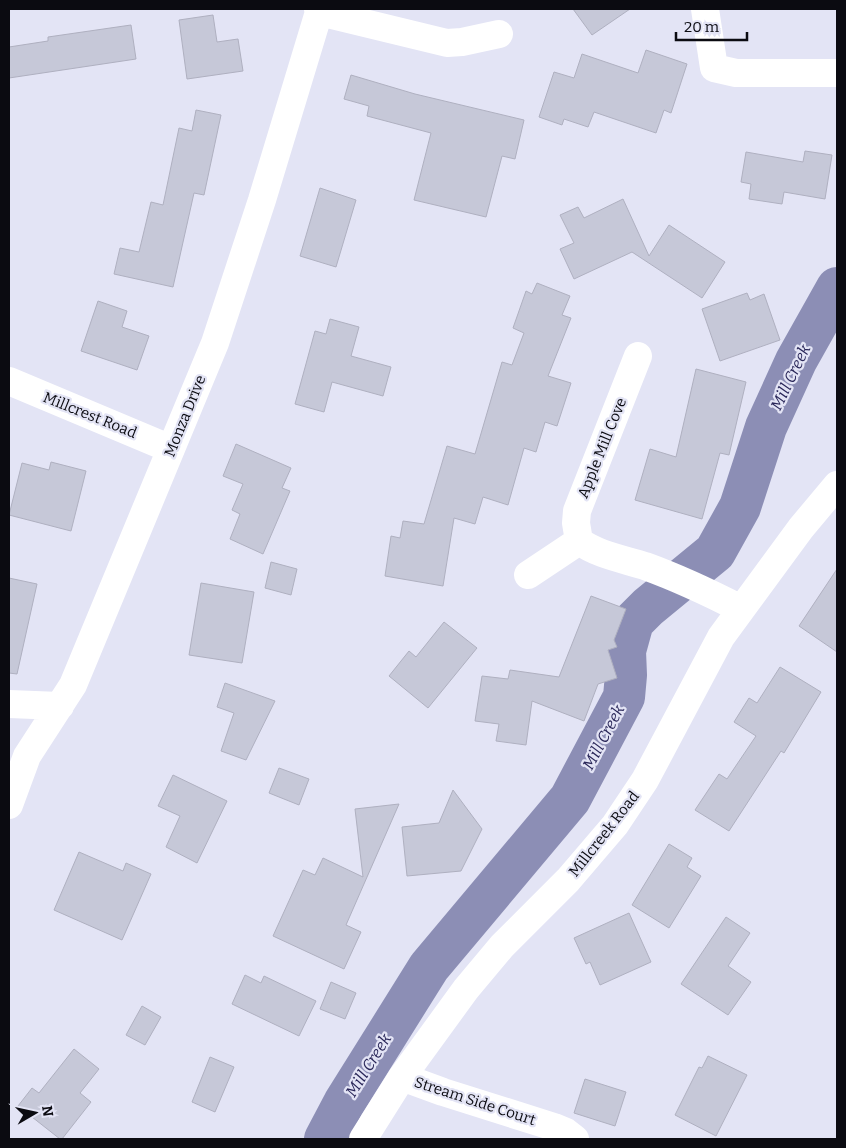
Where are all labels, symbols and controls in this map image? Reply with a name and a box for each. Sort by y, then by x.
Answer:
scale bar [676,10,747,42]
text: 20 m [684,18,720,36]
water label: Mill Creek [766,341,815,413]
street label: Monza Drive [160,372,210,460]
street label: Millcrest Road [41,388,140,442]
street label: Apple Mill Cove [574,395,630,501]
water label: Mill Creek [578,701,629,773]
street label: Millcreek Road [565,788,643,880]
water label: Mill Creek [342,1030,395,1100]
street label: Stream Side Court [412,1073,539,1129]
north arrow [10,1088,60,1138]
text: N [38,1104,57,1118]

